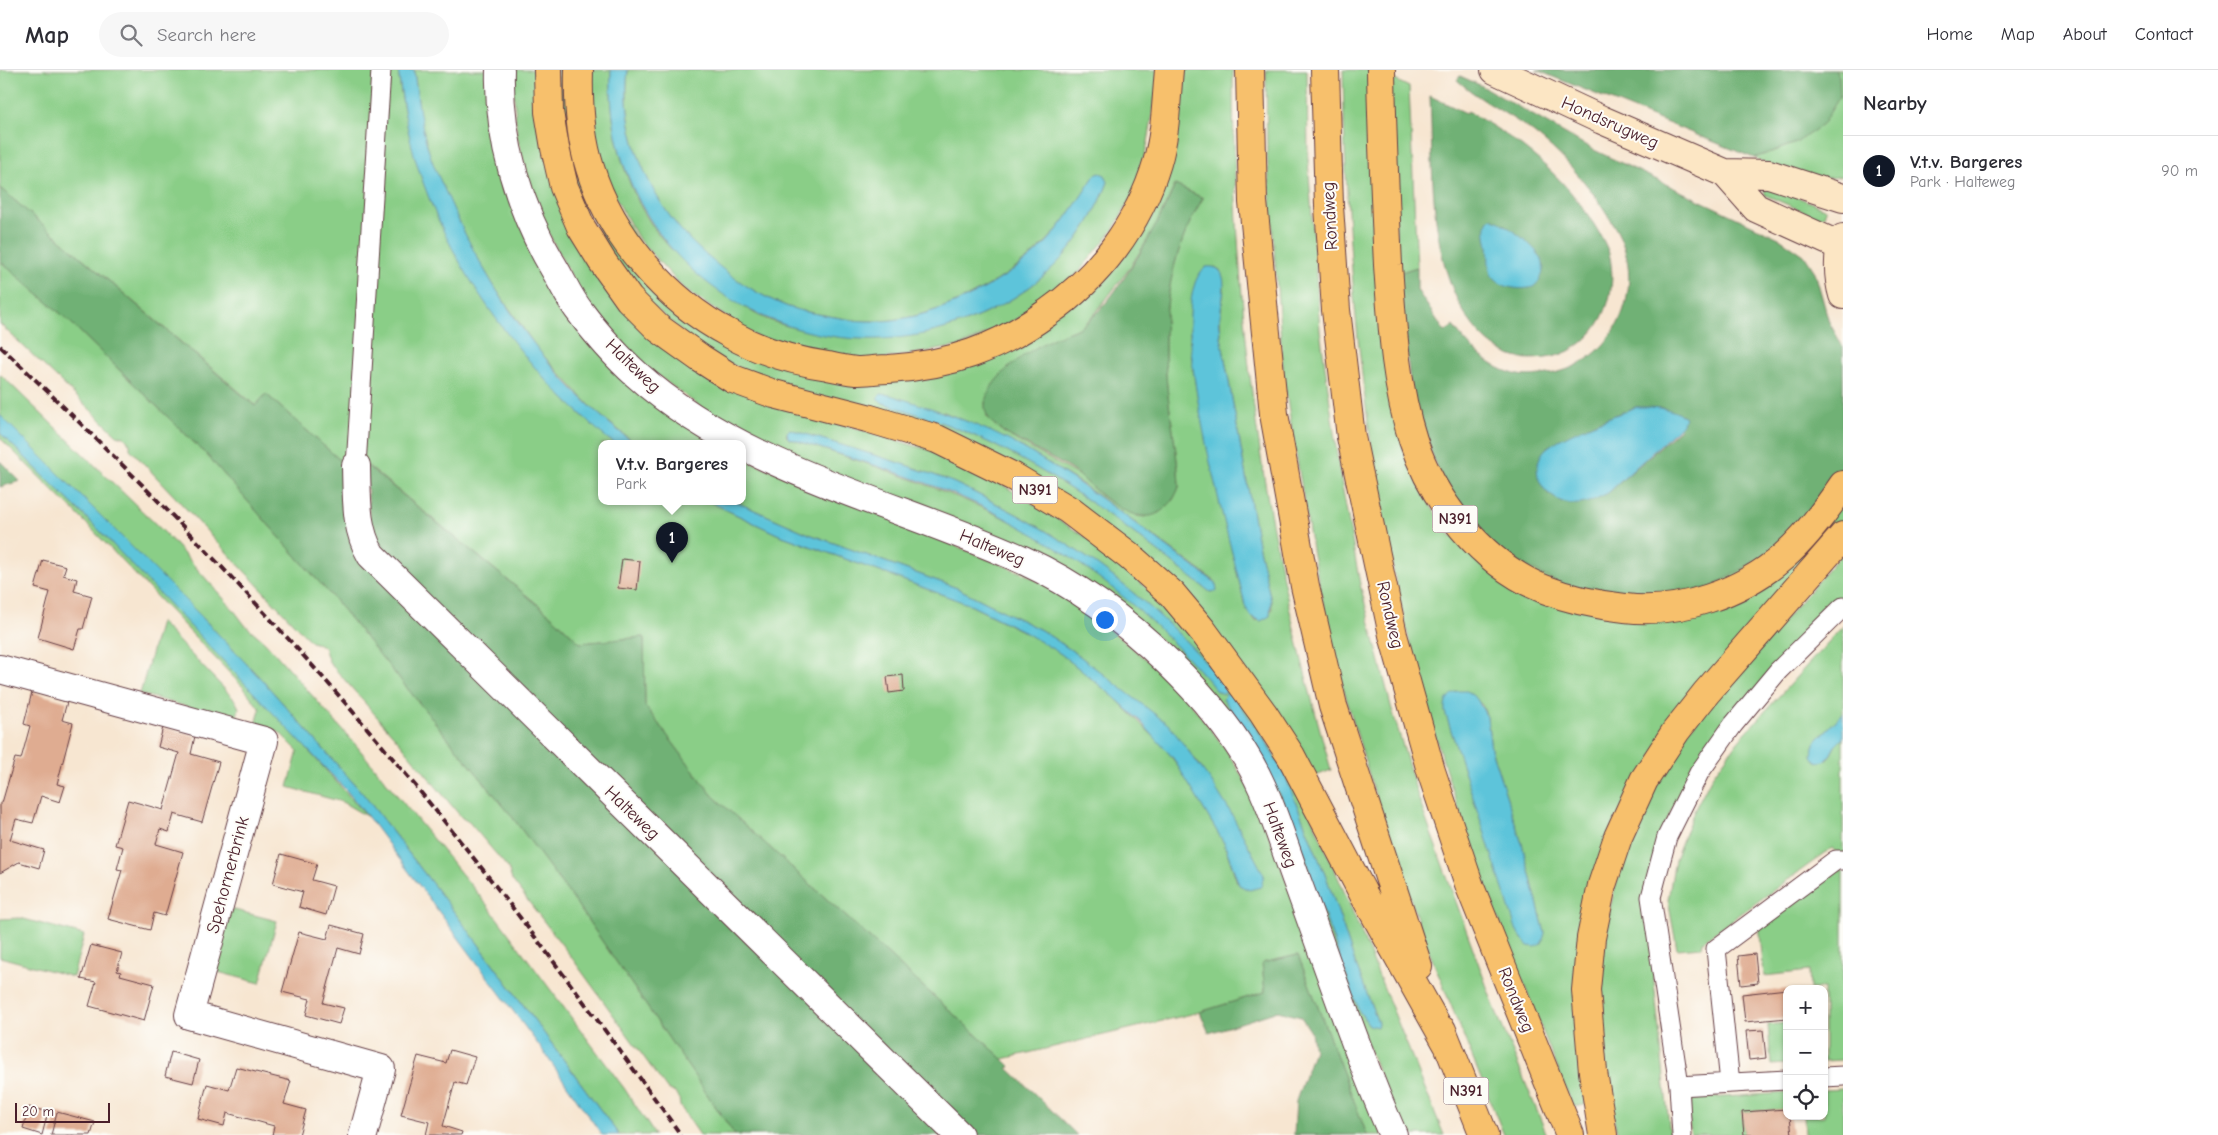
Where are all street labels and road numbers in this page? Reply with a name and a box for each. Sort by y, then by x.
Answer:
street label: Hondsrugweg [1558,92,1662,154]
street label: Rondweg [1318,181,1342,251]
street label: Halteweg [601,335,665,397]
road number: N391 [1012,476,1058,504]
road number: N391 [1432,506,1478,532]
street label: Halteweg [956,525,1028,571]
street label: Rondweg [1372,579,1408,651]
street label: Halteweg [600,782,664,844]
street label: Halteweg [1258,799,1302,871]
street label: Spehornerbrink [202,814,254,936]
street label: Rondweg [1493,964,1539,1036]
road number: N391 [1444,1078,1488,1104]

